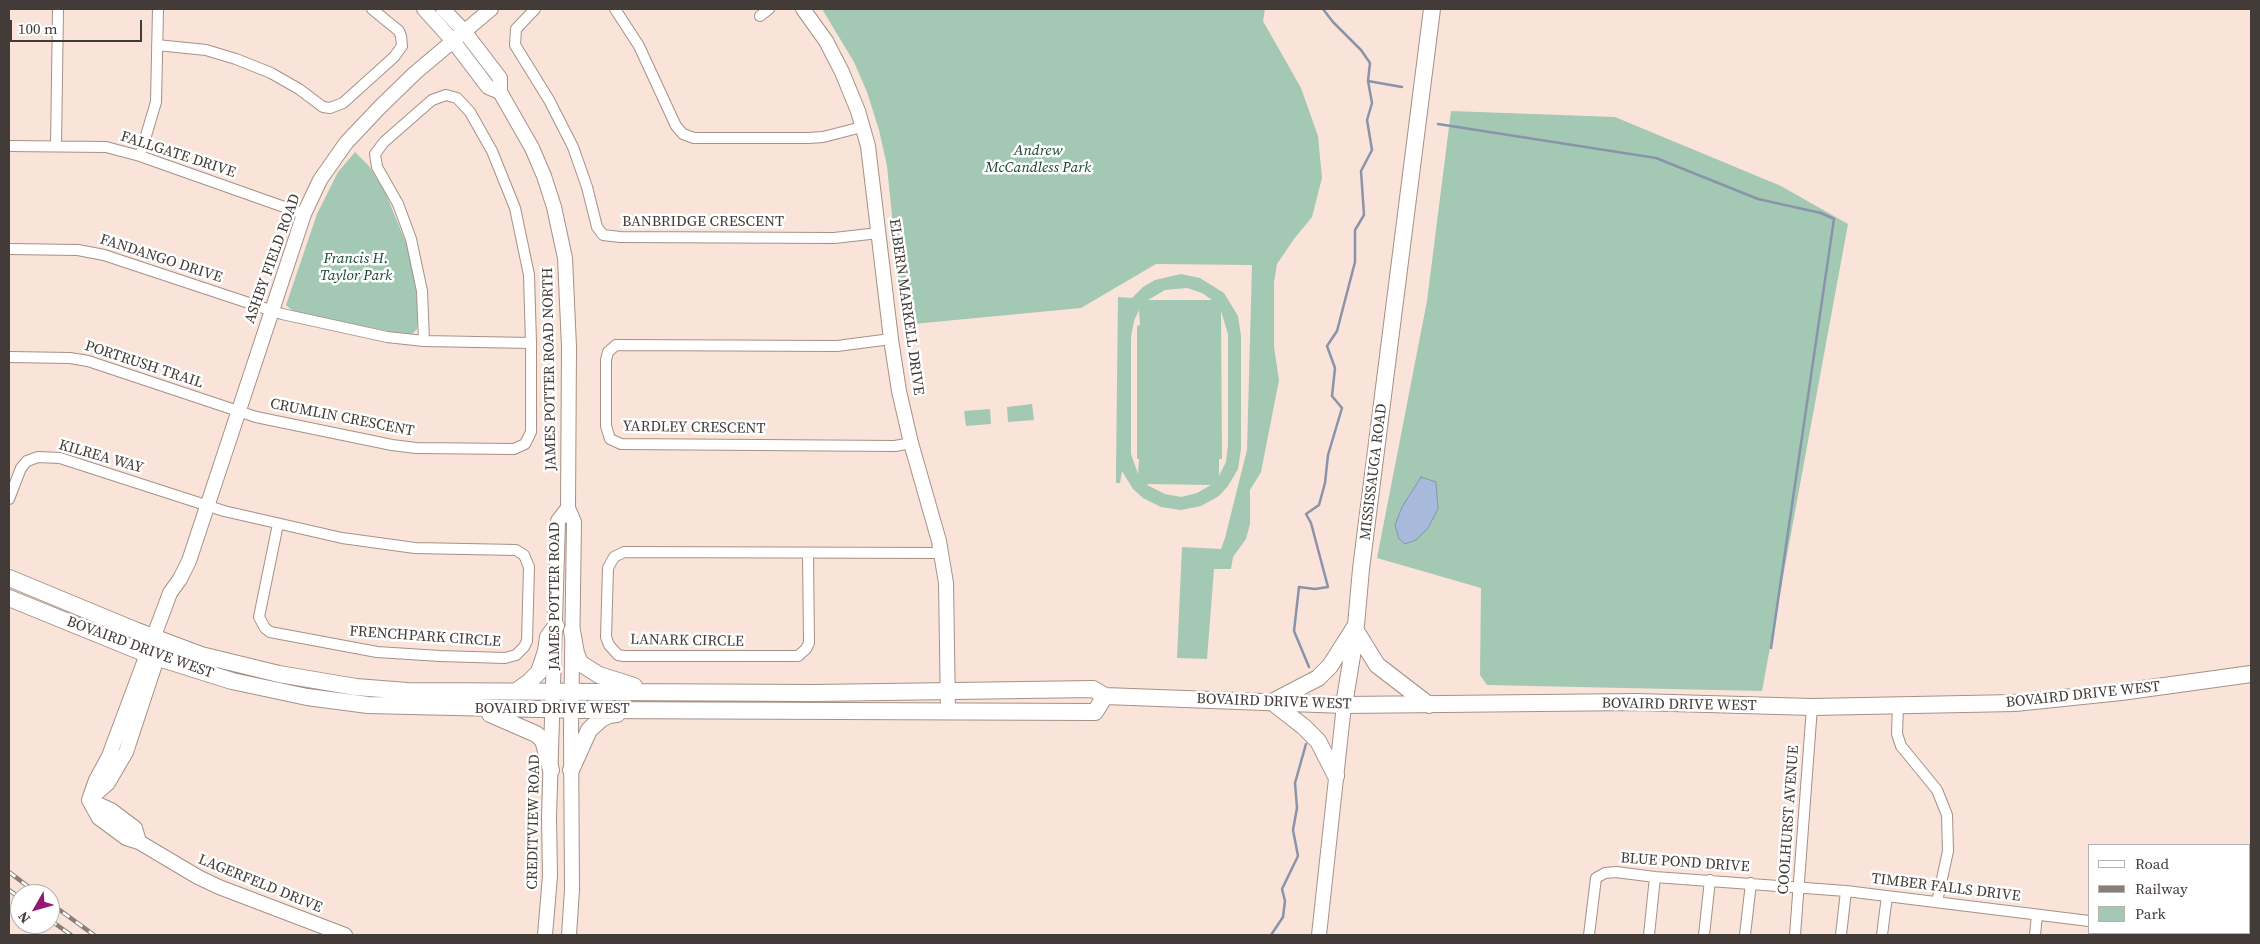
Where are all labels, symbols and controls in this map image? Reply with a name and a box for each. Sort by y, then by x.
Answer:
scale bar [12,10,145,42]
text: 100 m [18,18,58,39]
street label: FALLGATE DRIVE [118,128,238,182]
park label: Andrew McCandless Park [985,142,1091,177]
street label: ASHBY FIELD ROAD [241,192,305,326]
street label: BANBRIDGE CRESCENT [622,213,784,231]
street label: ELBERN MARKELL DRIVE [885,218,927,396]
street label: FANDANGO DRIVE [97,231,225,287]
park label: Francis H. Taylor Park [320,250,392,285]
street label: JAMES POTTER ROAD NORTH [539,267,561,471]
street label: PORTRUSH TRAIL [83,337,205,393]
street label: CRUMLIN CRESCENT [268,395,416,441]
street label: MISSISSAUGA ROAD [1357,403,1391,541]
street label: YARDLEY CRESCENT [622,418,766,438]
street label: KILREA WAY [57,436,145,478]
street label: JAMES POTTER ROAD [546,522,564,670]
street label: BOVAIRD DRIVE WEST [64,613,216,683]
street label: FRENCHPARK CIRCLE [349,623,501,651]
street label: LANARK CIRCLE [630,631,744,651]
street label: BOVAIRD DRIVE WEST [2005,678,2161,712]
street label: BOVAIRD DRIVE WEST [1196,690,1352,714]
street label: BOVAIRD DRIVE WEST [1601,695,1757,715]
street label: BOVAIRD DRIVE WEST [474,700,630,718]
street label: COOLHURST AVENUE [1775,745,1803,895]
street label: CREDITVIEW ROAD [524,754,544,890]
legend [2088,844,2250,934]
street label: BLUE POND DRIVE [1620,850,1750,876]
street label: LAGERFELD DRIVE [195,851,325,917]
text: Road [2135,853,2169,874]
street label: TIMBER FALLS DRIVE [1870,870,2022,906]
text: Railway [2135,878,2188,899]
north arrow [10,884,60,934]
text: Park [2135,903,2166,924]
text: N [13,907,35,928]

